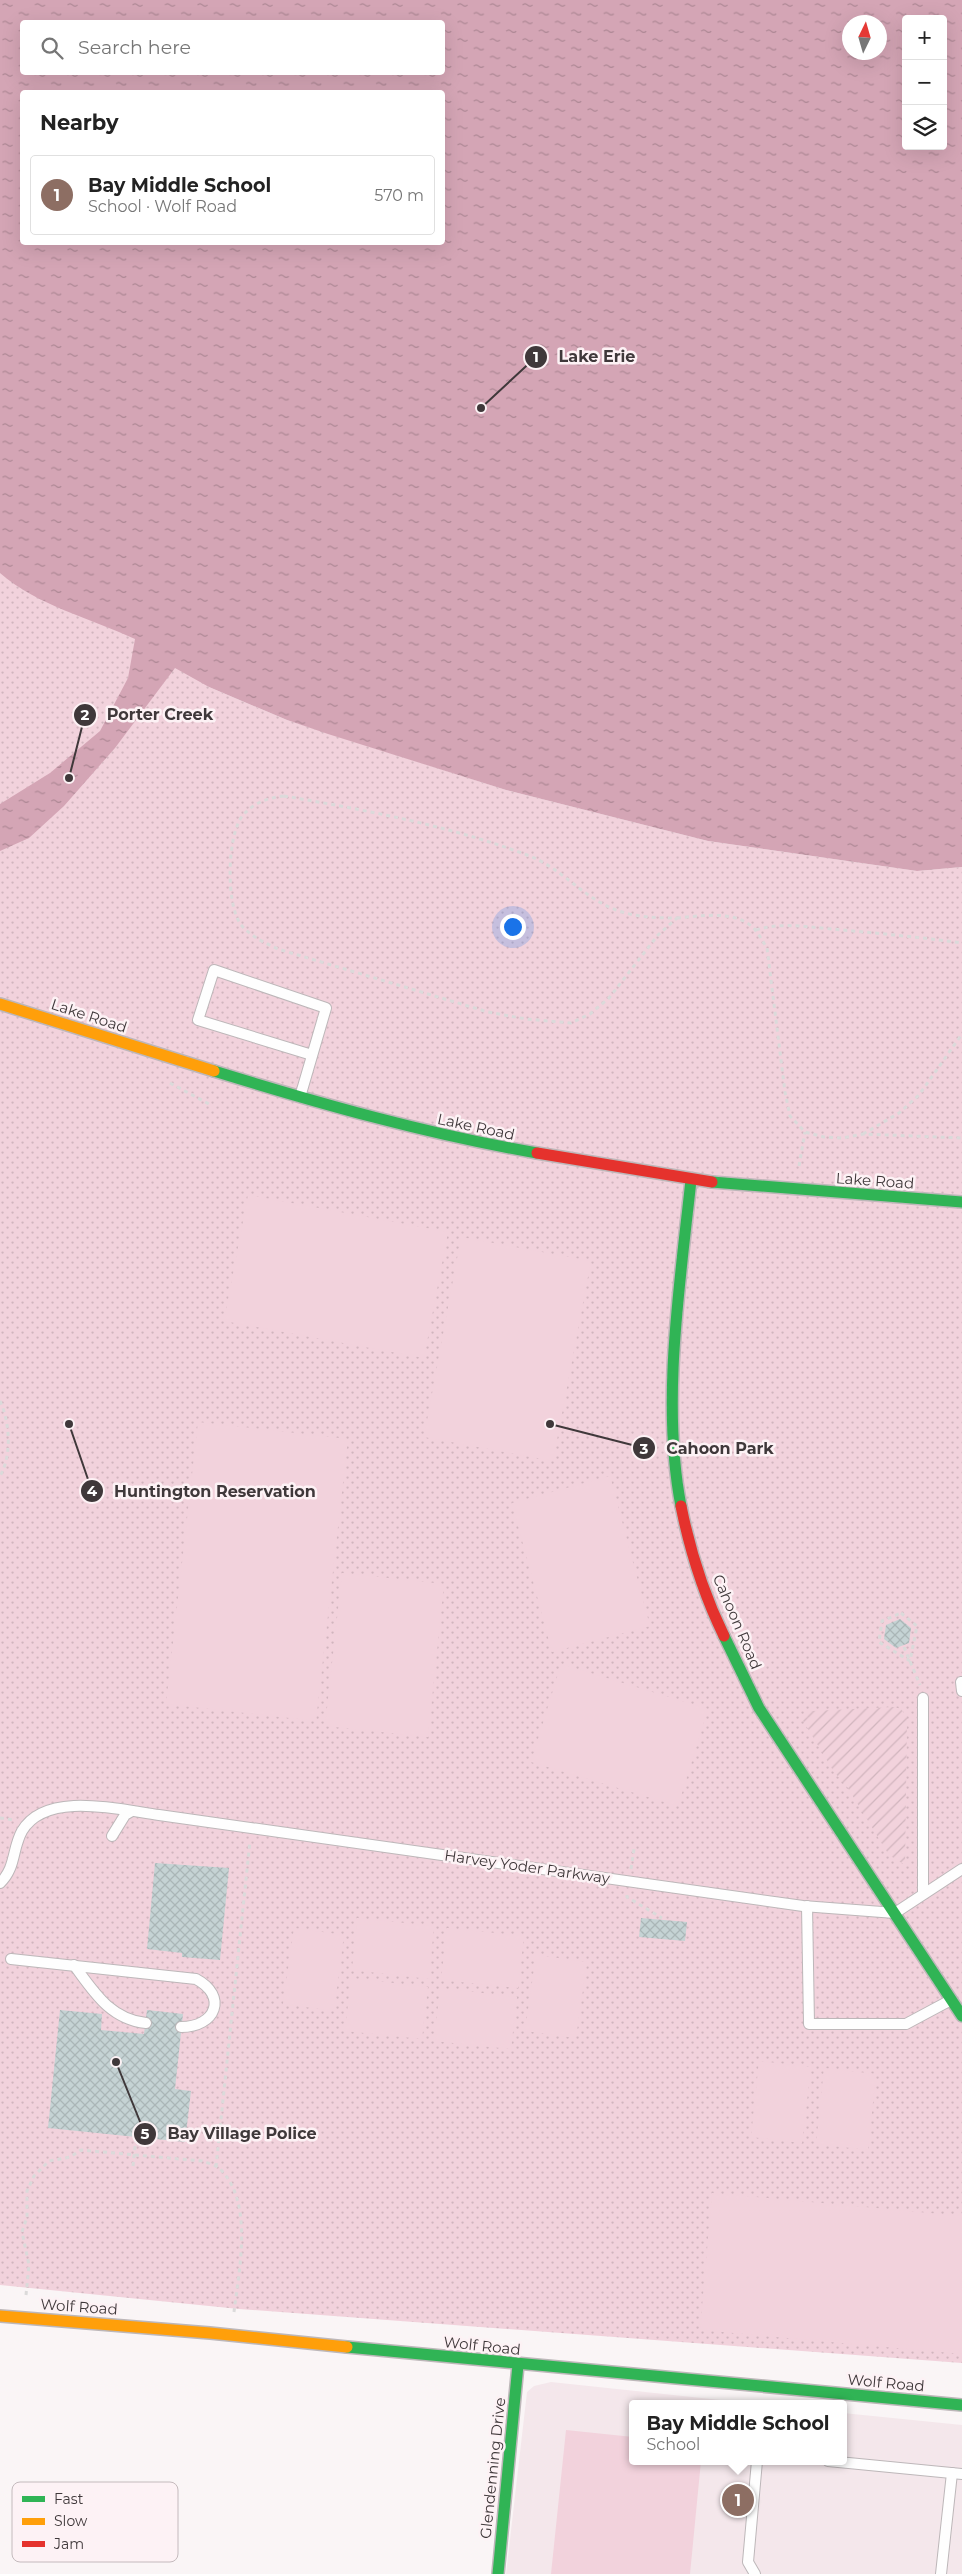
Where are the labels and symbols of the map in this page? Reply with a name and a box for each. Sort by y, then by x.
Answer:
north arrow [842,15,887,60]
callout: Lake Erie [524,341,645,372]
text: 1 [533,347,539,366]
text: Lake Erie [559,347,635,366]
callout: Porter Creek [72,699,224,730]
text: 2 [81,705,90,724]
text: Porter Creek [107,705,214,724]
your location [500,914,526,940]
street label: Lake Road [49,994,129,1037]
street label: Lake Road [436,1109,517,1144]
street label: Lake Road [835,1168,915,1193]
callout: Cahoon Park [631,1433,784,1464]
text: 3 [639,1439,649,1458]
text: Cahoon Park [666,1439,774,1458]
callout: Huntington Reservation [79,1476,326,1507]
text: 4 [87,1481,98,1500]
text: Huntington Reservation [114,1482,316,1501]
street label: Cahoon Road [709,1571,766,1672]
street label: Harvey Yoder Parkway [443,1845,612,1888]
callout: Bay Village Police [133,2118,327,2149]
text: 5 [141,2124,150,2143]
text: Bay Village Police [167,2124,317,2143]
street label: Wolf Road [40,2294,118,2319]
street label: Wolf Road [443,2332,522,2359]
street label: Wolf Road [847,2370,925,2395]
street label: Glendenning Drive [476,2396,509,2540]
pin: 1 [722,2481,754,2519]
legend [12,2482,178,2562]
text: Fast [54,2490,84,2508]
text: Slow [54,2512,88,2530]
text: Jam [53,2535,84,2553]

